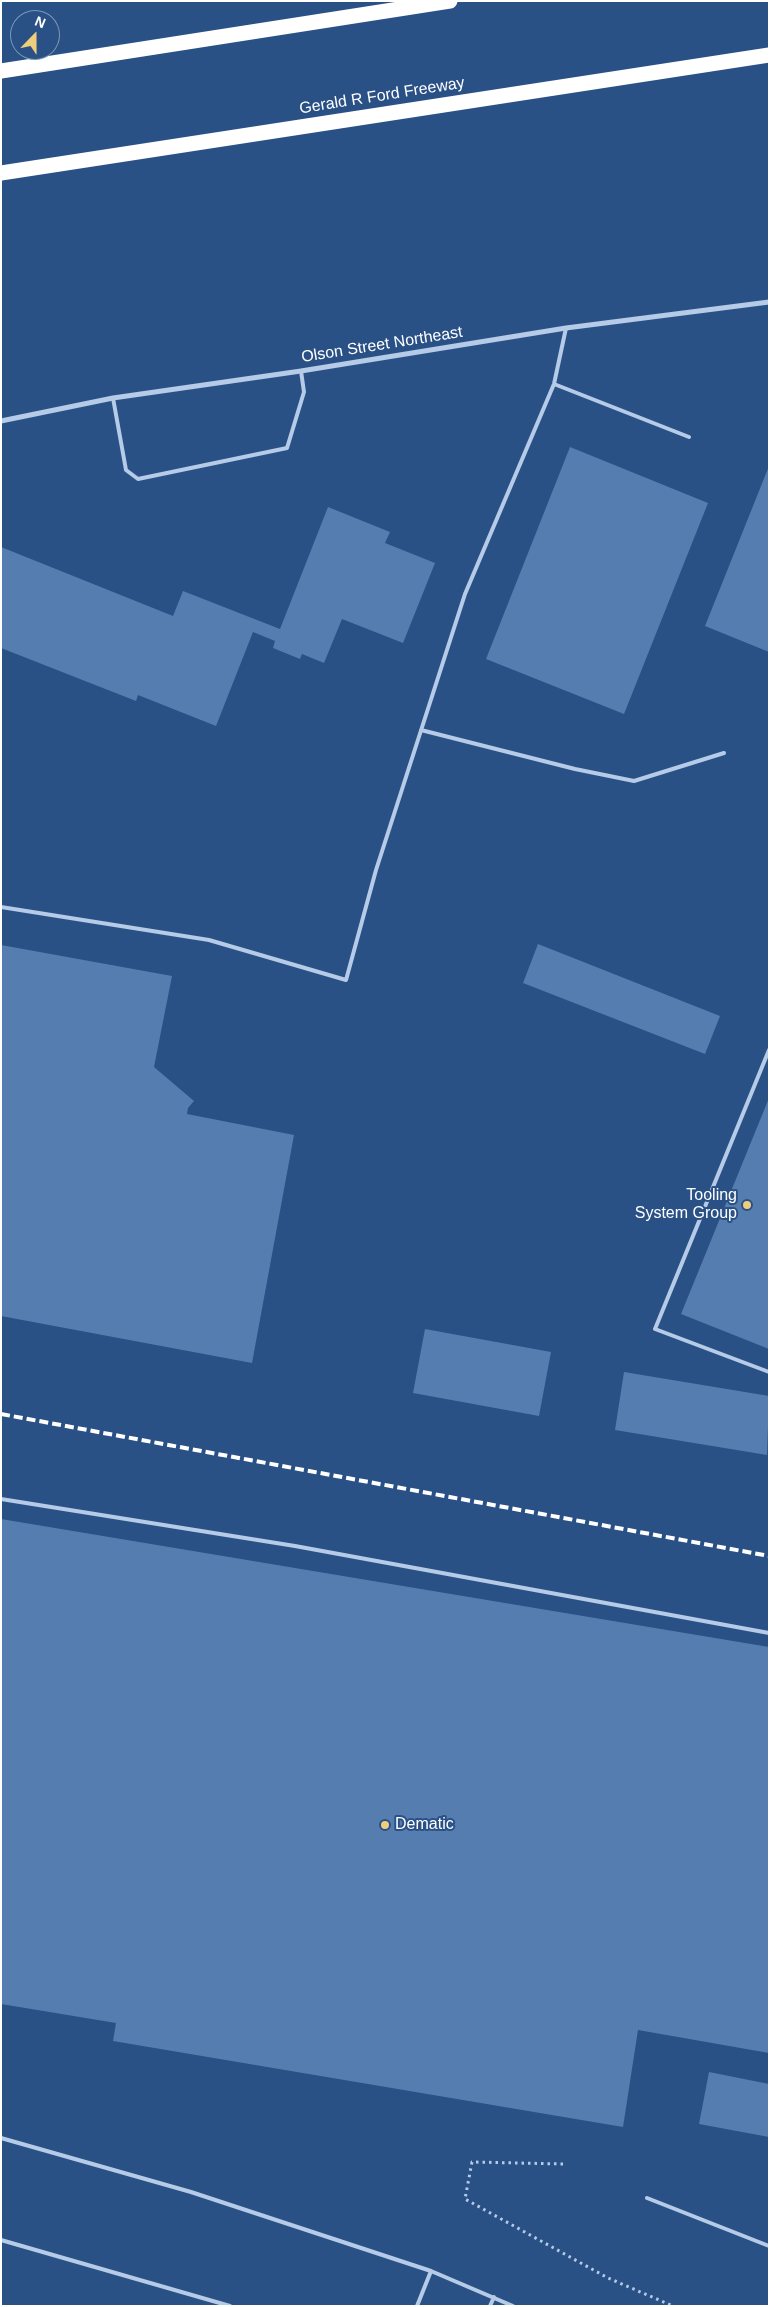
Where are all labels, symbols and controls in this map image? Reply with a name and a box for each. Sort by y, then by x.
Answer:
north arrow [10,10,60,60]
text: N [33,13,48,31]
street label: Gerald R Ford Freeway [298,73,466,119]
street label: Olson Street Northeast [300,323,464,367]
place label: Tooling System Group [635,1186,737,1224]
marker: Tooling System Group [741,1199,753,1211]
place label: Dematic [395,1815,454,1835]
marker: Dematic [379,1819,391,1831]

